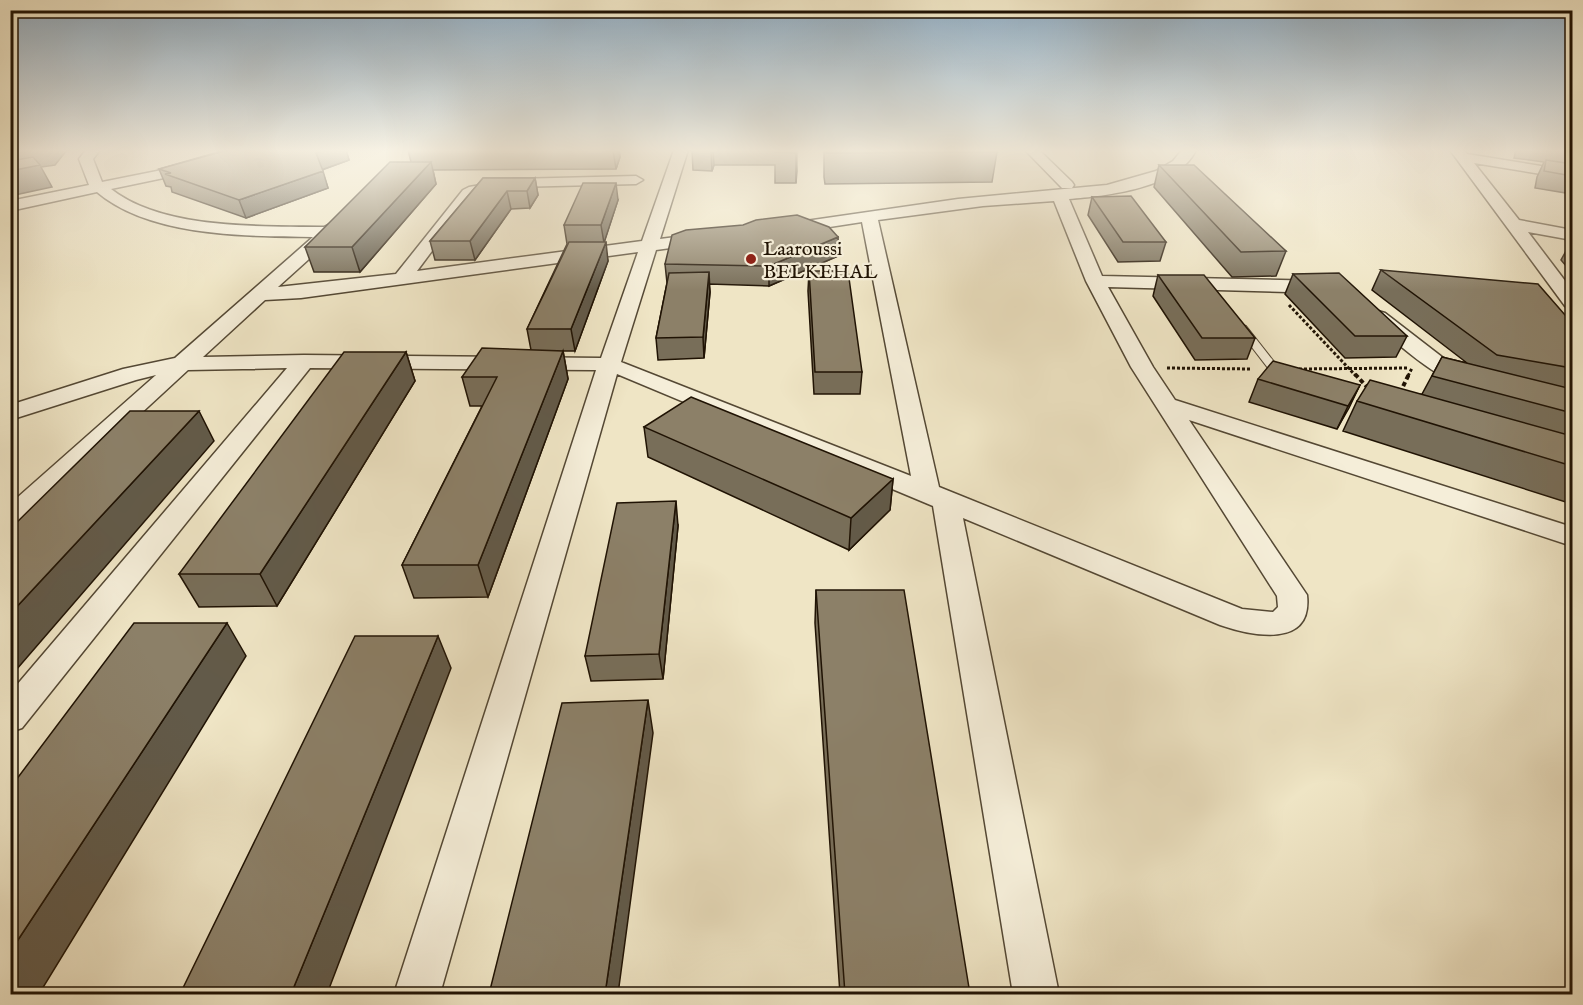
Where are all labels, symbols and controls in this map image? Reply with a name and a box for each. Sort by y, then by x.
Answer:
place label: Laaroussi BELKEHAL [763,237,878,285]
marker: Laaroussi BELKEHAL [744,252,758,266]

